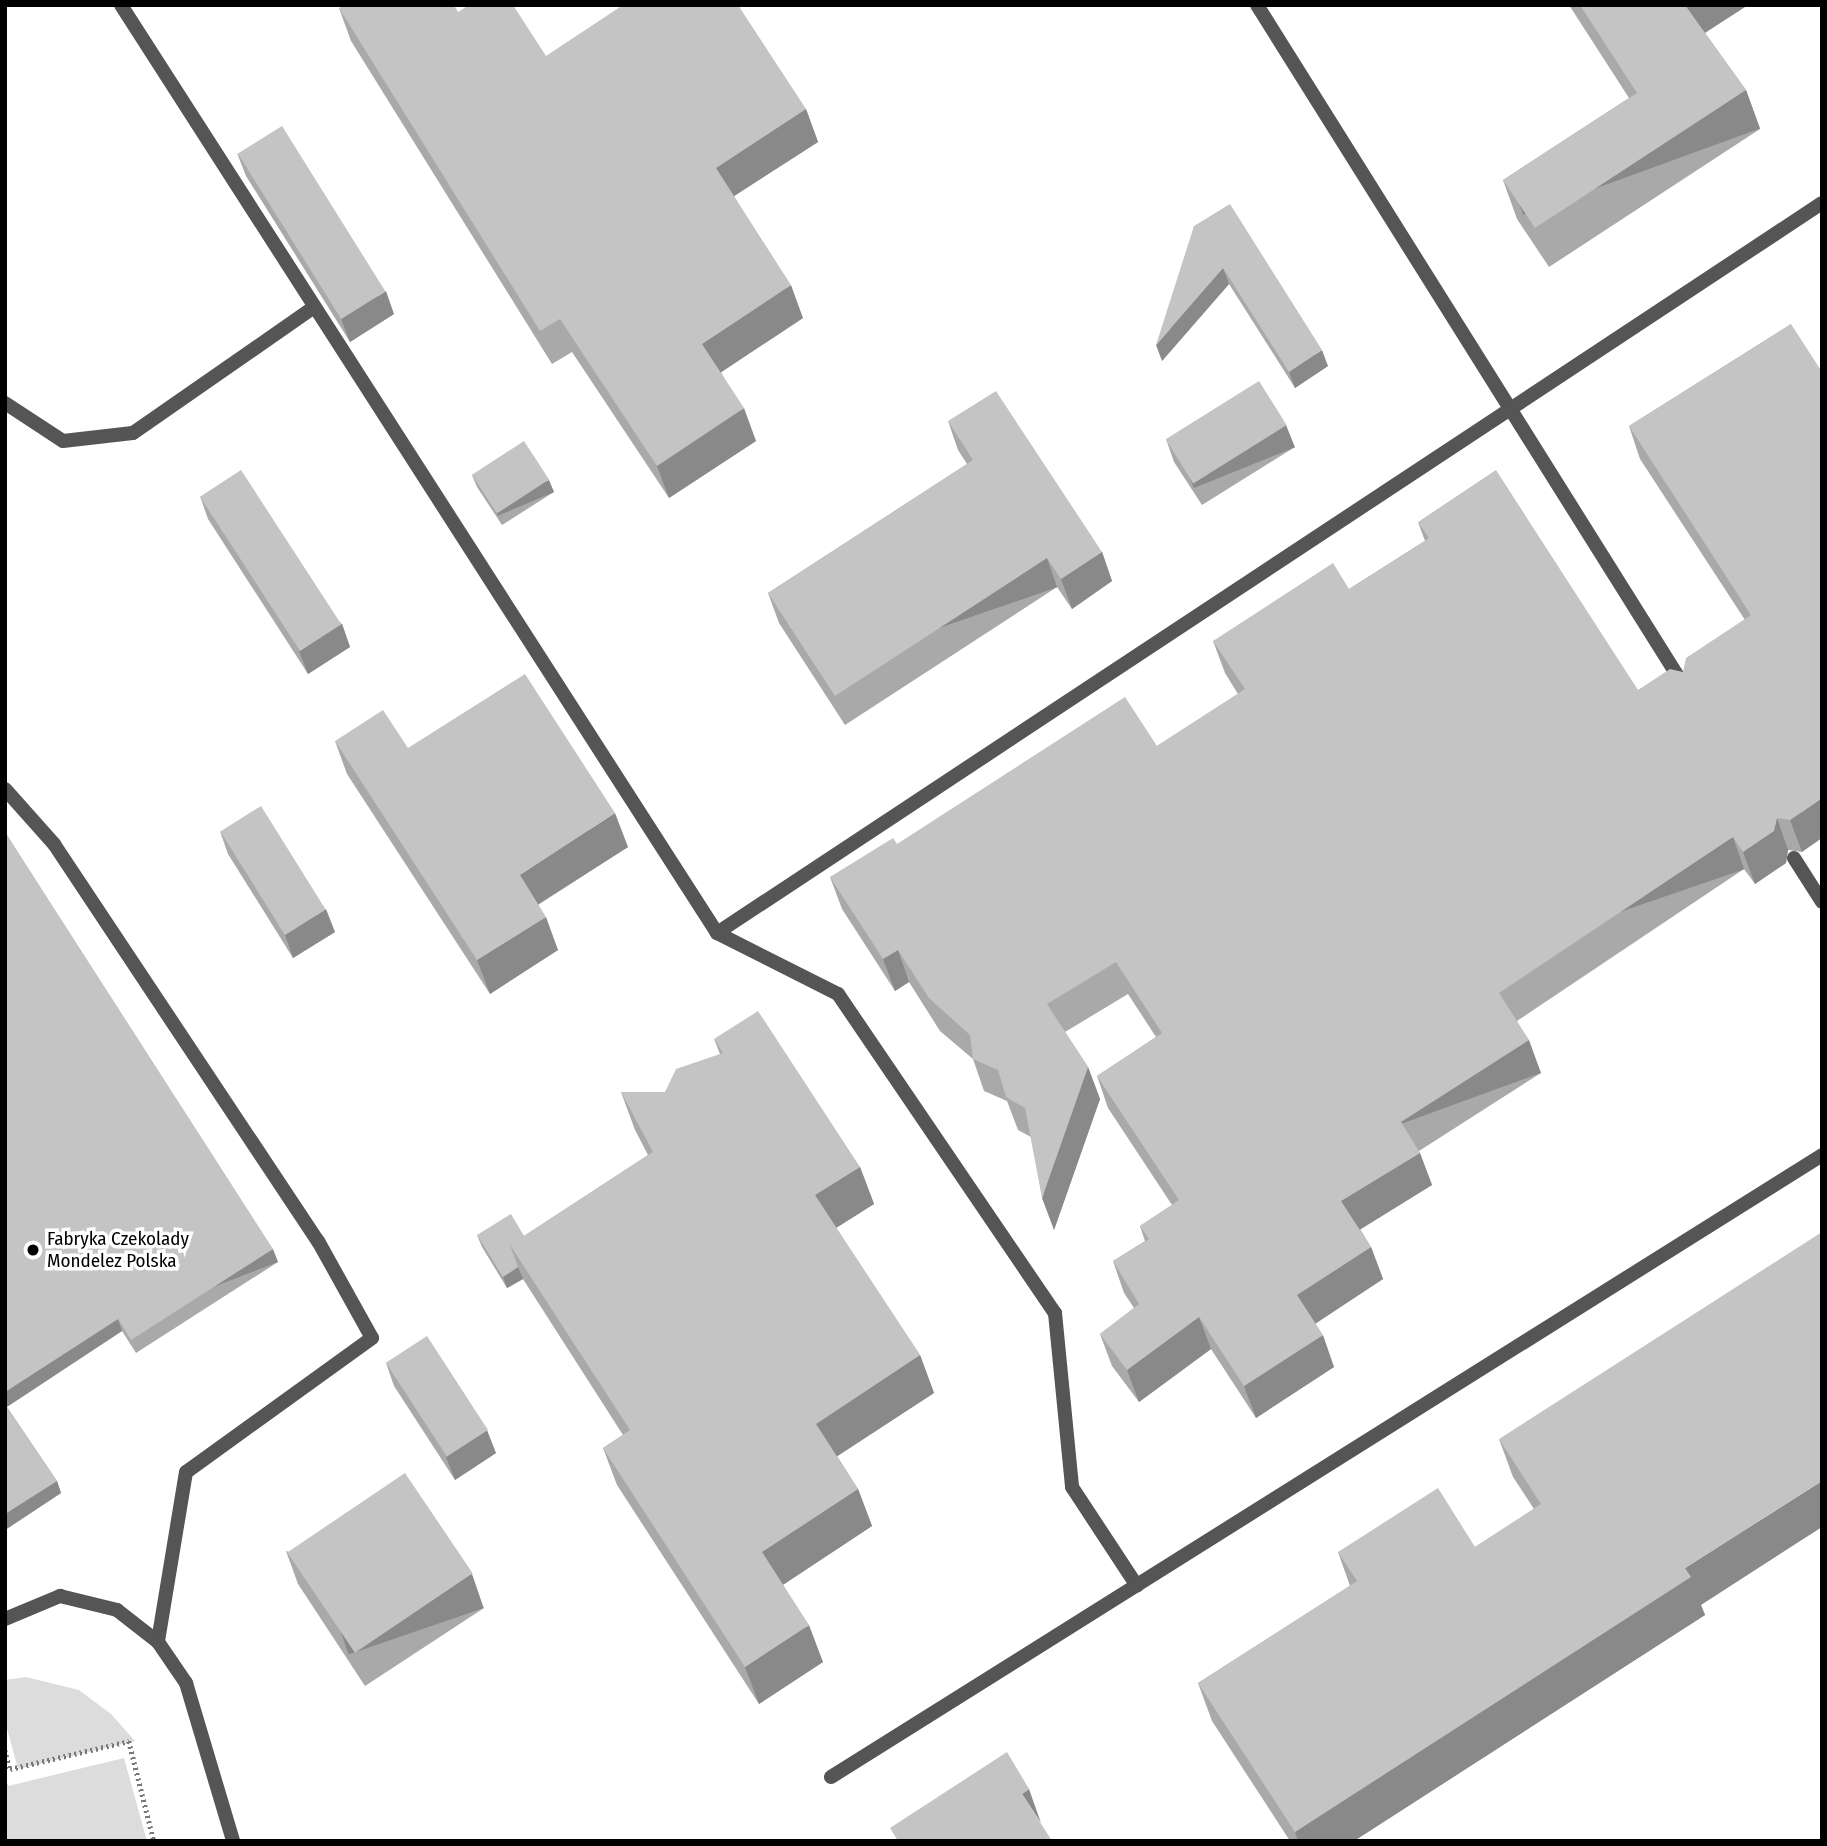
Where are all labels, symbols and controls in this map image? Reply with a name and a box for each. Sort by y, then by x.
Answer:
place label: Fabryka Czekolady Mondelez Polska [47,1228,189,1272]
marker: Fabryka Czekolady Mondelez Polska [25,1242,41,1258]

